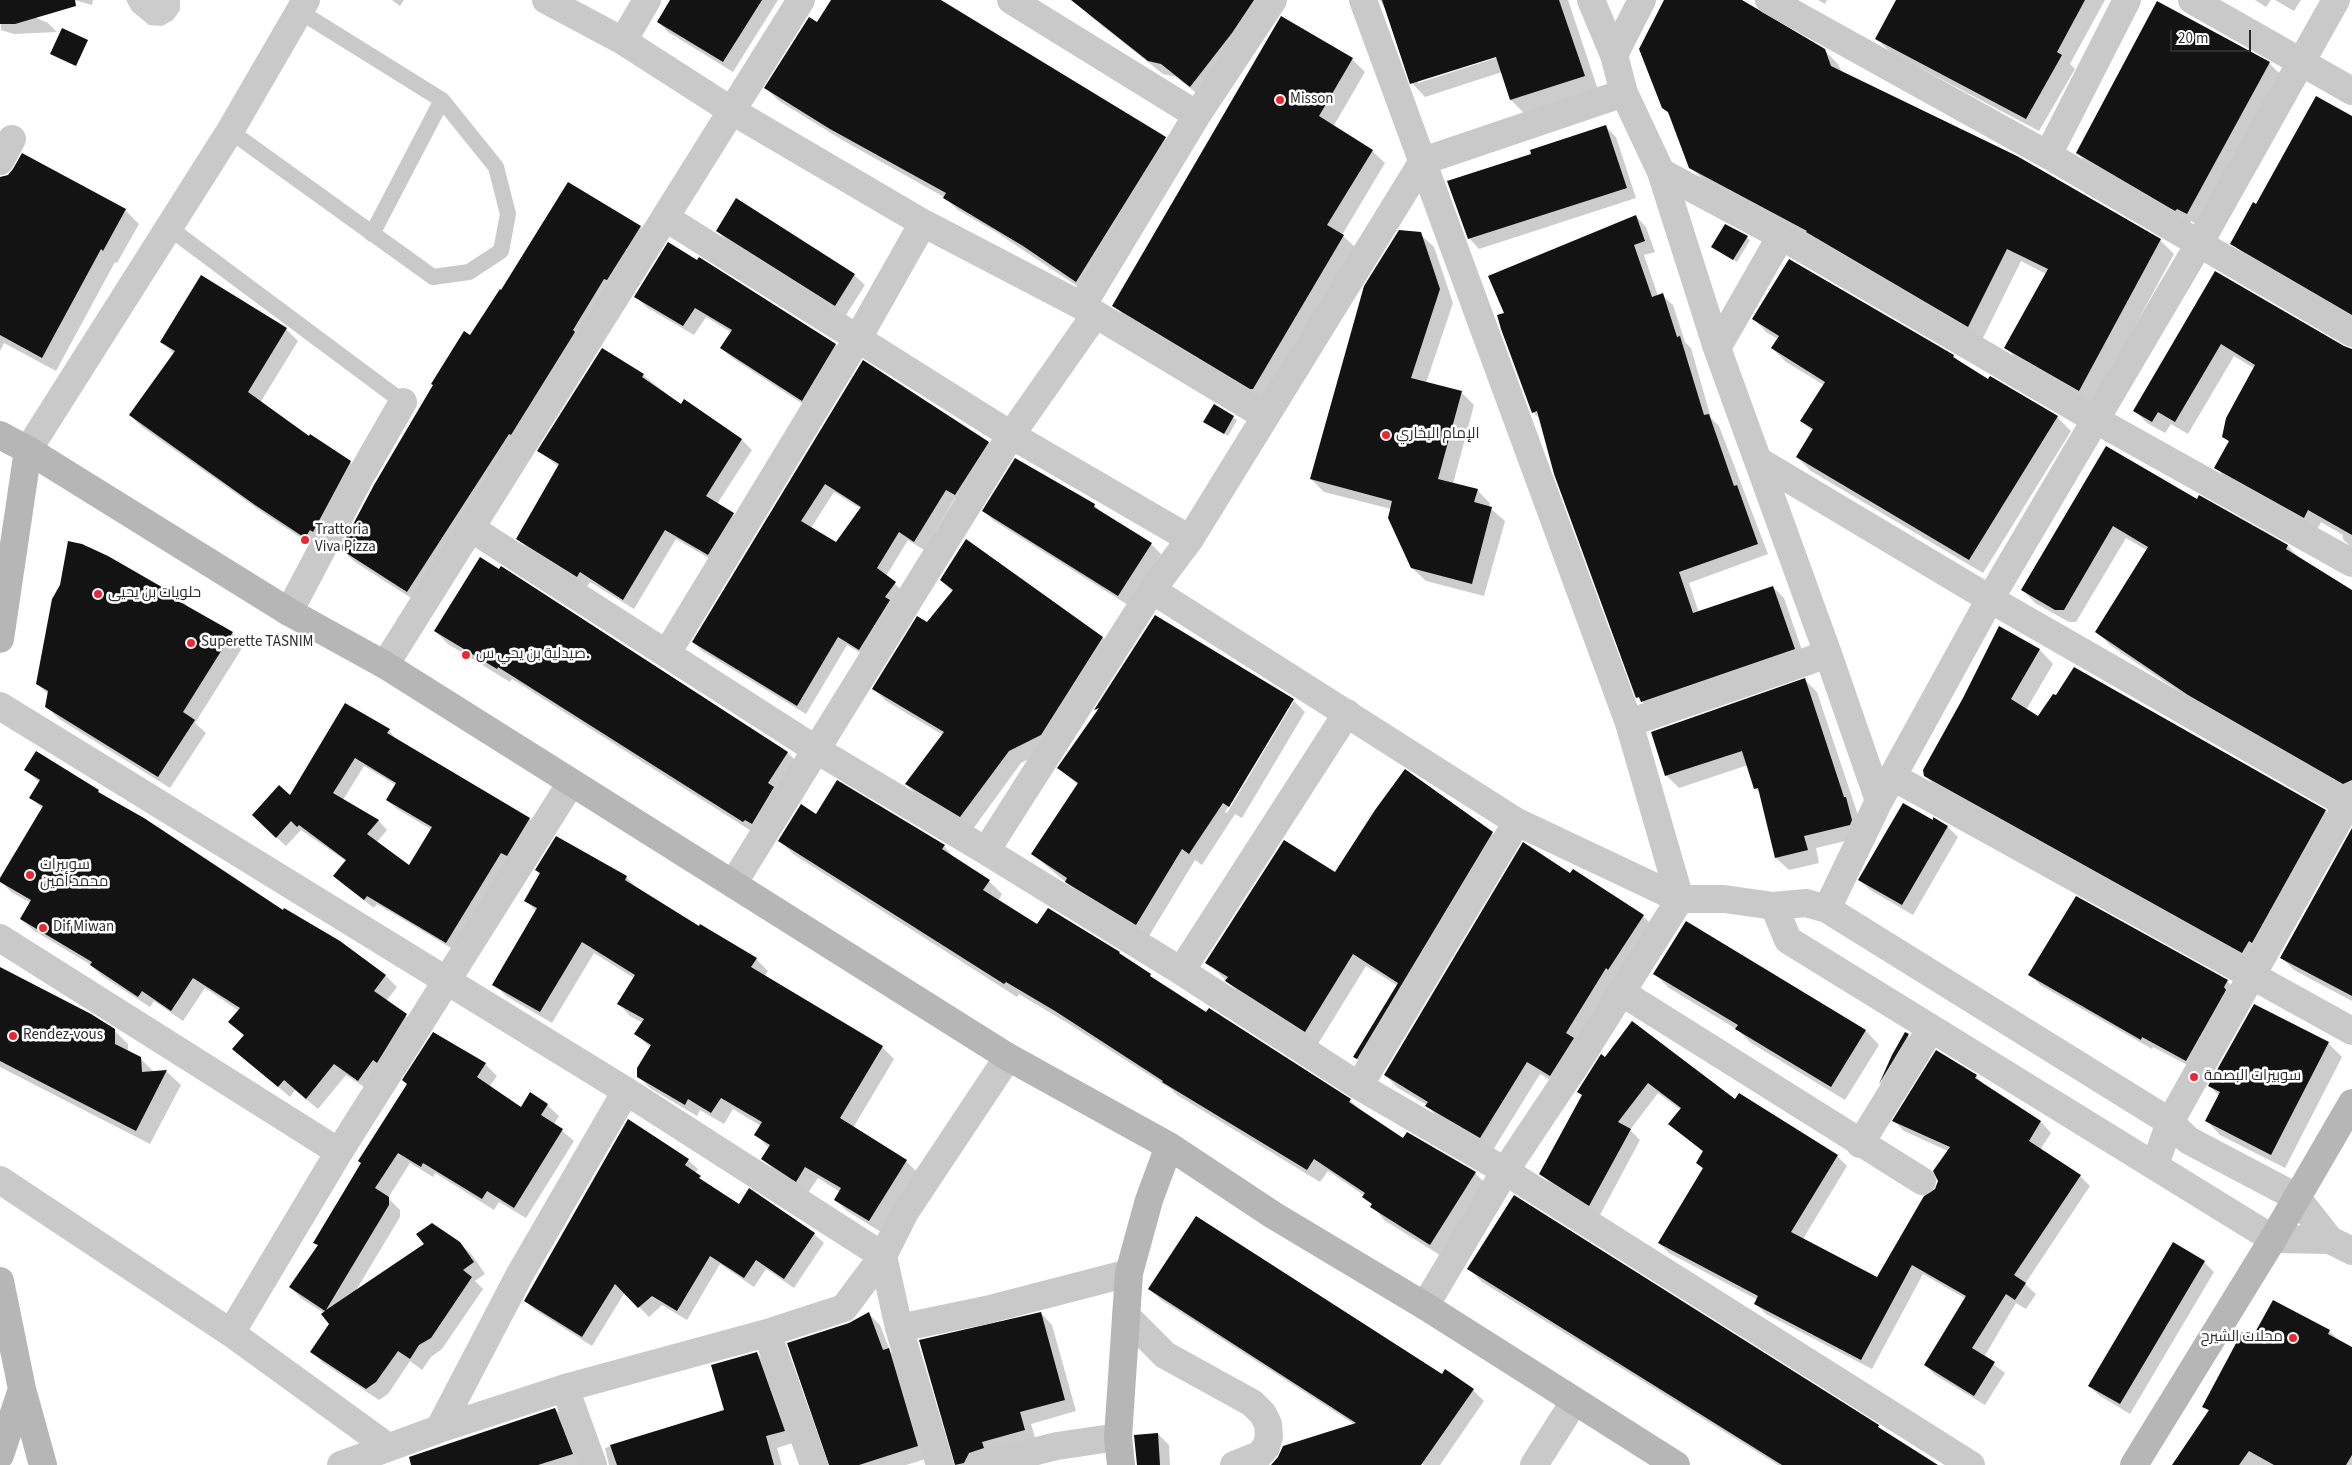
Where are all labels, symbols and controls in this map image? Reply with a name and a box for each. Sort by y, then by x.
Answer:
scale bar [2172,20,2253,52]
text: 20 m [2178,28,2208,49]
place label: Misson [1290,91,1333,109]
marker: Misson [1274,94,1286,106]
place label: الإمام البخاري [1396,426,1480,444]
marker: الإمام البخاري [1380,429,1392,441]
place label: Trattoria Viva Pizza [315,522,376,557]
marker: Trattoria Viva Pizza [299,534,311,546]
place label: حلويات بن يحيى [108,585,201,603]
marker: حلويات بن يحيى [92,588,104,600]
place label: Superette TASNIM [201,634,314,652]
marker: Superette TASNIM [185,637,197,649]
place label: صيدلية بن يحي س. [476,646,590,664]
marker: صيدلية بن يحي س. [460,649,472,661]
place label: سوبيرات محمد أمين [40,857,108,892]
marker: سوبيرات محمد أمين [24,869,36,881]
place label: Dif Miwan [53,919,114,937]
marker: Dif Miwan [37,922,49,934]
place label: Rendez-vous [23,1027,103,1045]
marker: Rendez-vous [7,1030,19,1042]
place label: سوبيرات البصمة [2204,1068,2301,1086]
marker: سوبيرات البصمة [2188,1071,2200,1083]
place label: محلات الشيرح [2201,1329,2283,1347]
marker: محلات الشيرح [2287,1332,2299,1344]

